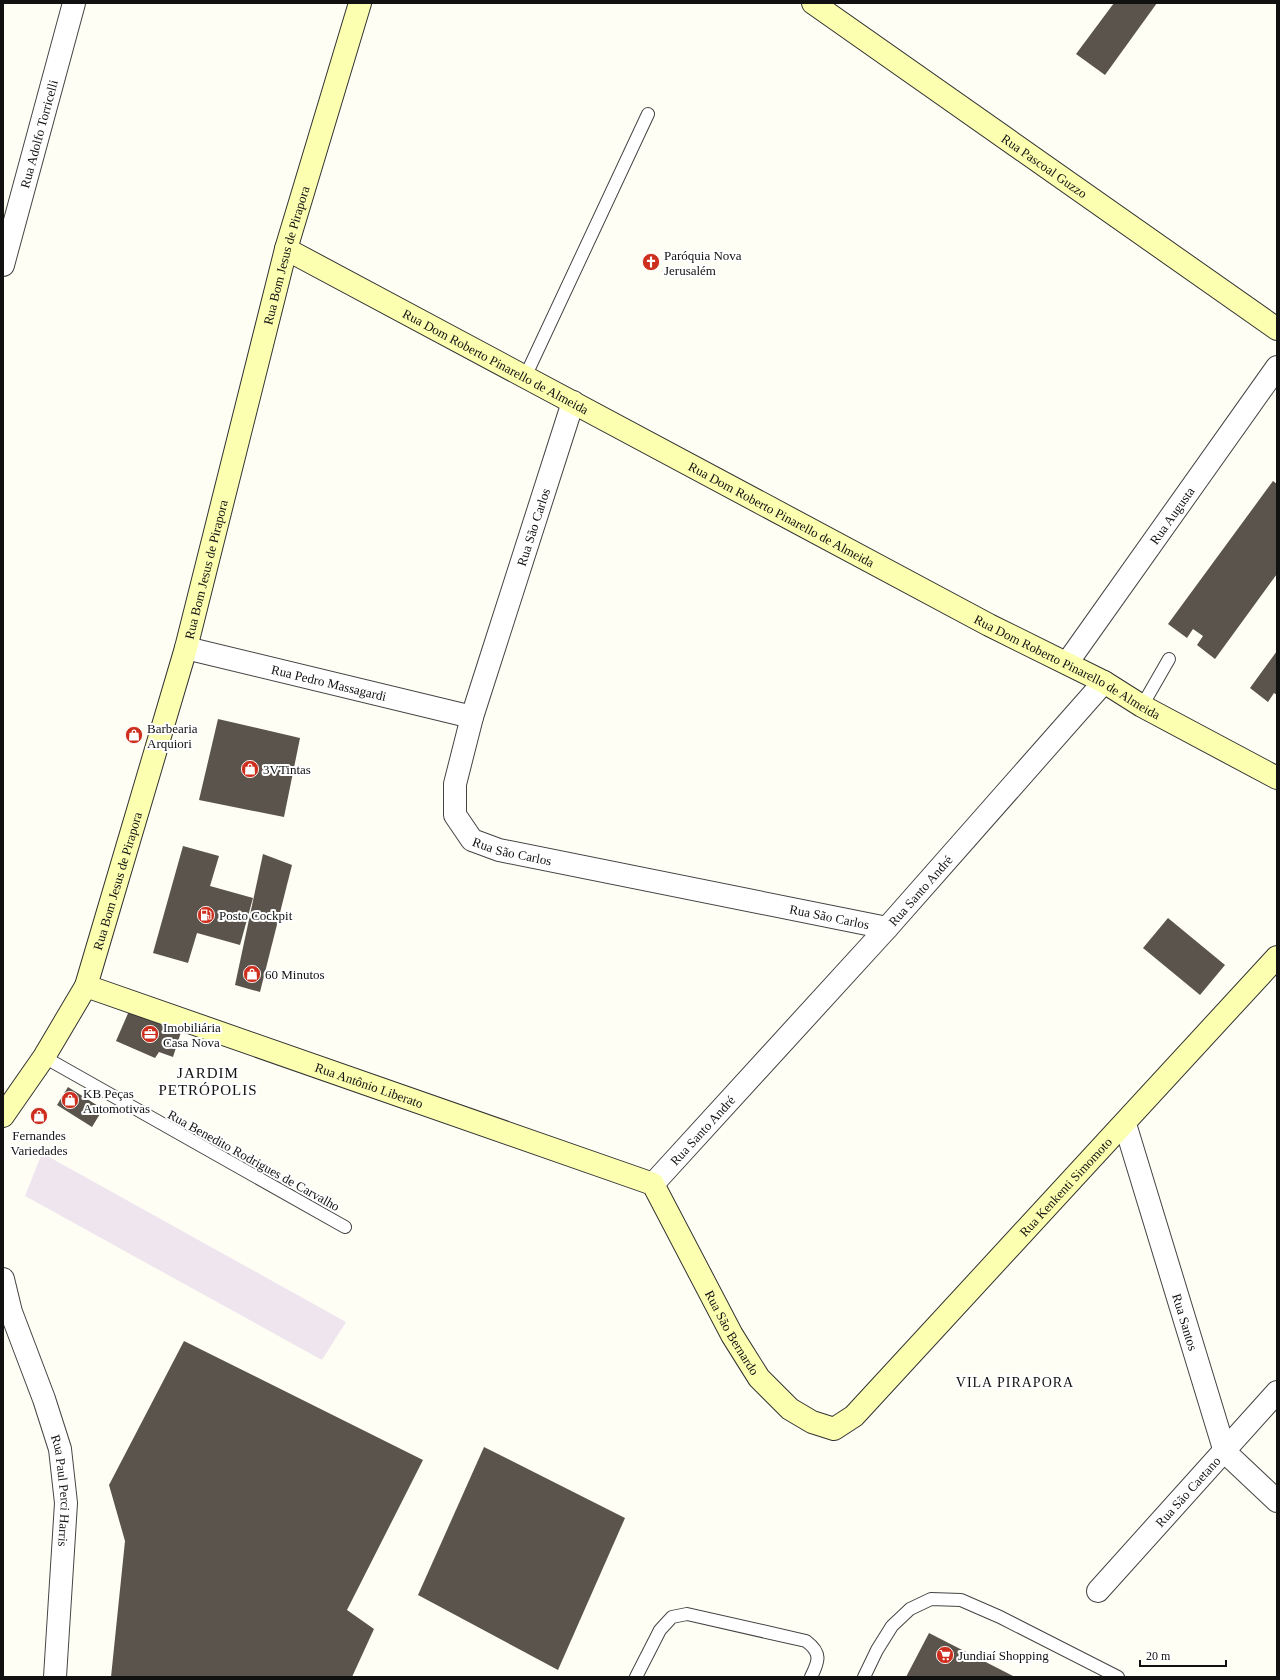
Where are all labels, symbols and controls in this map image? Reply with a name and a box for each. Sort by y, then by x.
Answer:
street label: Rua Adolfo Torricelli [17,78,61,190]
street label: Rua Pascoal Guzzo [999,131,1090,201]
street label: Rua Bom Jesus de Pirapora [260,184,313,326]
place label: Paróquia Nova Jerusalém [664,248,742,278]
church icon: Paróquia Nova Jerusalém [641,252,661,272]
street label: Rua Dom Roberto Pinarello de Almeida [400,306,591,418]
street label: Rua Dom Roberto Pinarello de Almeida [686,459,877,570]
street label: Rua Augusta [1147,484,1198,547]
street label: Rua São Carlos [514,486,553,568]
street label: Rua Bom Jesus de Pirapora [182,498,231,641]
street label: Rua Dom Roberto Pinarello de Almeida [972,612,1163,722]
street label: Rua Pedro Massagardi [270,662,388,704]
place label: Barbearia Arquiori [147,721,198,751]
shop icon: Barbearia Arquiori [124,725,144,745]
shop icon: 3VTintas [240,759,260,779]
place label: 3VTintas [263,762,311,777]
street label: Rua Bom Jesus de Pirapora [90,810,145,952]
street label: Rua São Carlos [471,834,553,868]
street label: Rua Santo André [886,852,956,929]
street label: Rua São Carlos [788,902,871,932]
fuel station icon: Posto Cockpit [196,905,216,925]
place label: Posto Cockpit [219,908,293,923]
shop icon: 60 Minutos [242,964,262,984]
place label: 60 Minutos [265,967,325,982]
place label: Imobiliária Casa Nova [163,1020,221,1050]
office icon: Imobiliária Casa Nova [140,1024,160,1044]
street label: Rua Antônio Liberato [313,1060,425,1111]
district label: JARDIM PETRÓPOLIS [158,1065,258,1098]
place label: KB Peças Automotivas [83,1086,150,1116]
shop icon: KB Peças Automotivas [60,1090,80,1110]
street label: Rua Santo André [667,1092,738,1168]
shop icon: Fernandes Variedades [29,1106,49,1126]
street label: Rua Benedito Rodrigues de Carvalho [165,1107,342,1214]
place label: Fernandes Variedades [10,1128,68,1158]
street label: Rua Kenkenti Simomoto [1016,1134,1115,1240]
street label: Rua São Bernardo [702,1288,762,1378]
street label: Rua Santos [1169,1292,1201,1353]
district label: VILA PIRAPORA [956,1375,1074,1390]
street label: Rua Paul Perci Harris [48,1433,73,1547]
street label: Rua São Caetano [1152,1453,1224,1530]
scale bar [1140,1642,1226,1668]
supermarket icon: Jundiaí Shopping [935,1645,955,1665]
place label: Jundiaí Shopping [958,1648,1049,1663]
text: 20 m [1146,1649,1171,1663]

